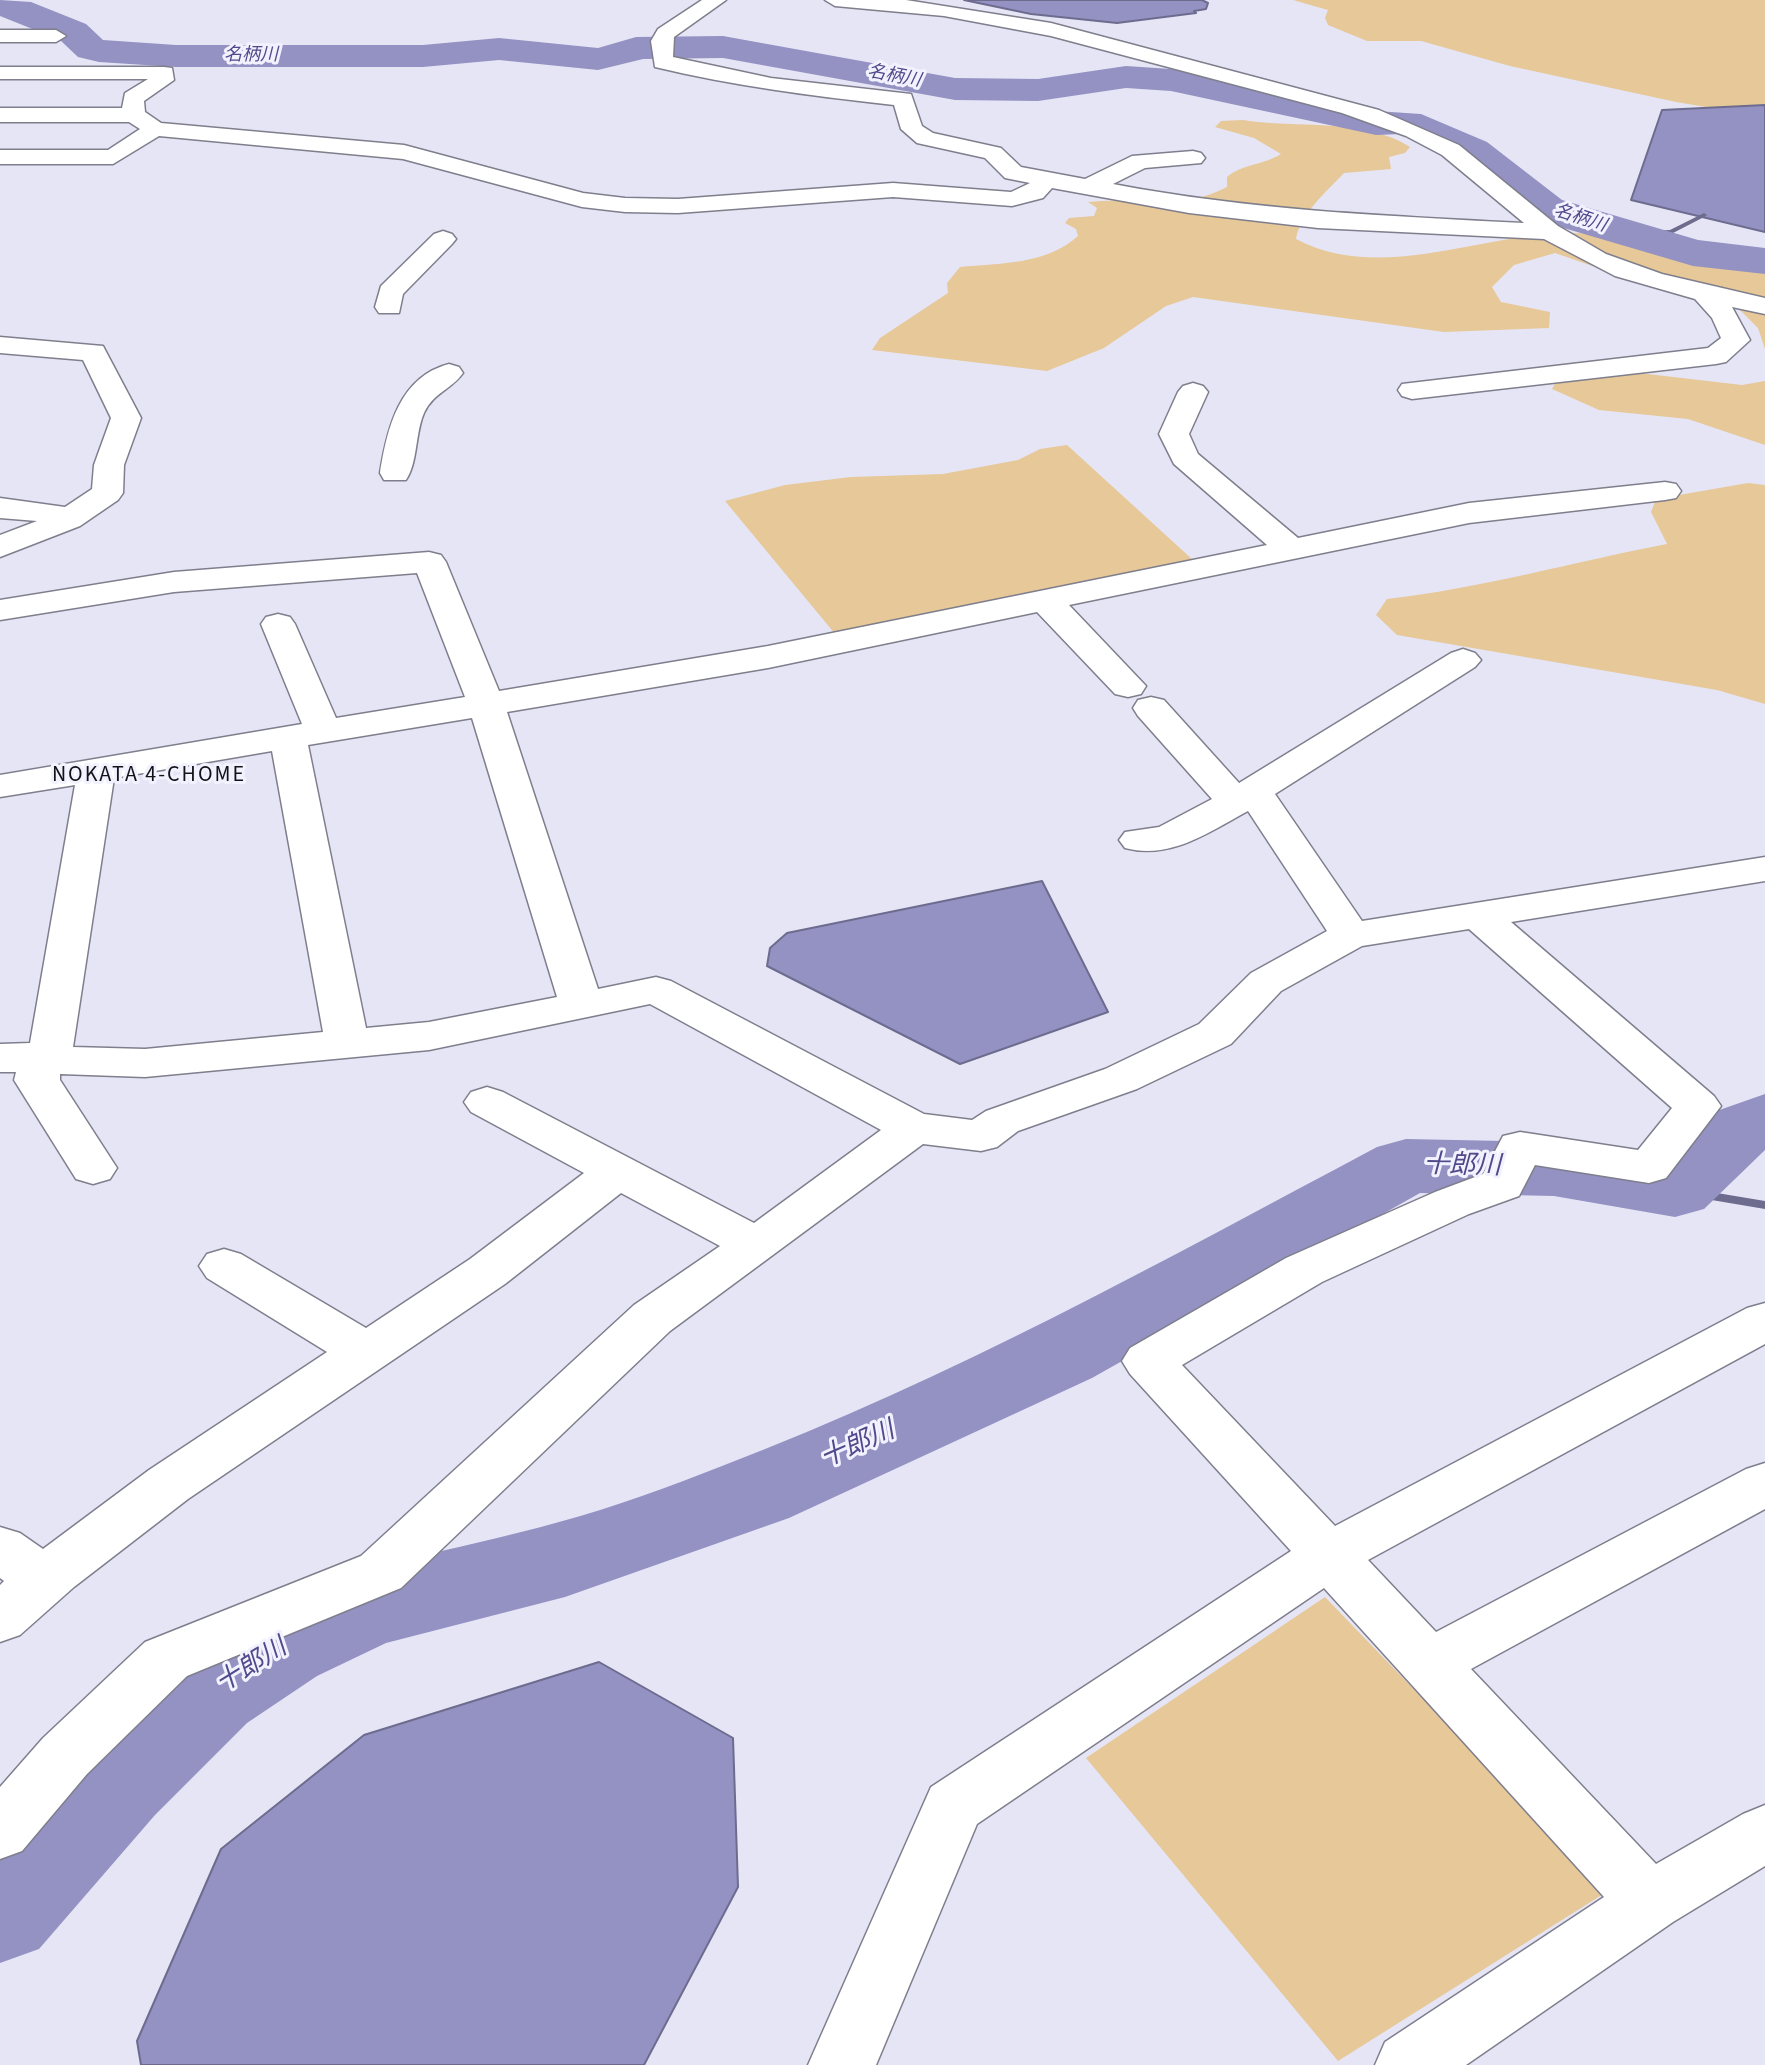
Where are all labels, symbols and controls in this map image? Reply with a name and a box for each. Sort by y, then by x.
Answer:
water label: 名柄川 [224,45,278,67]
water label: 名柄川 [865,61,923,93]
water label: 名柄川 [1551,200,1609,238]
district label: NOKATA 4-CHOME [52,763,246,789]
water label: 十郎川 [1423,1151,1501,1183]
water label: 十郎川 [816,1416,900,1476]
water label: 十郎川 [211,1633,293,1701]

